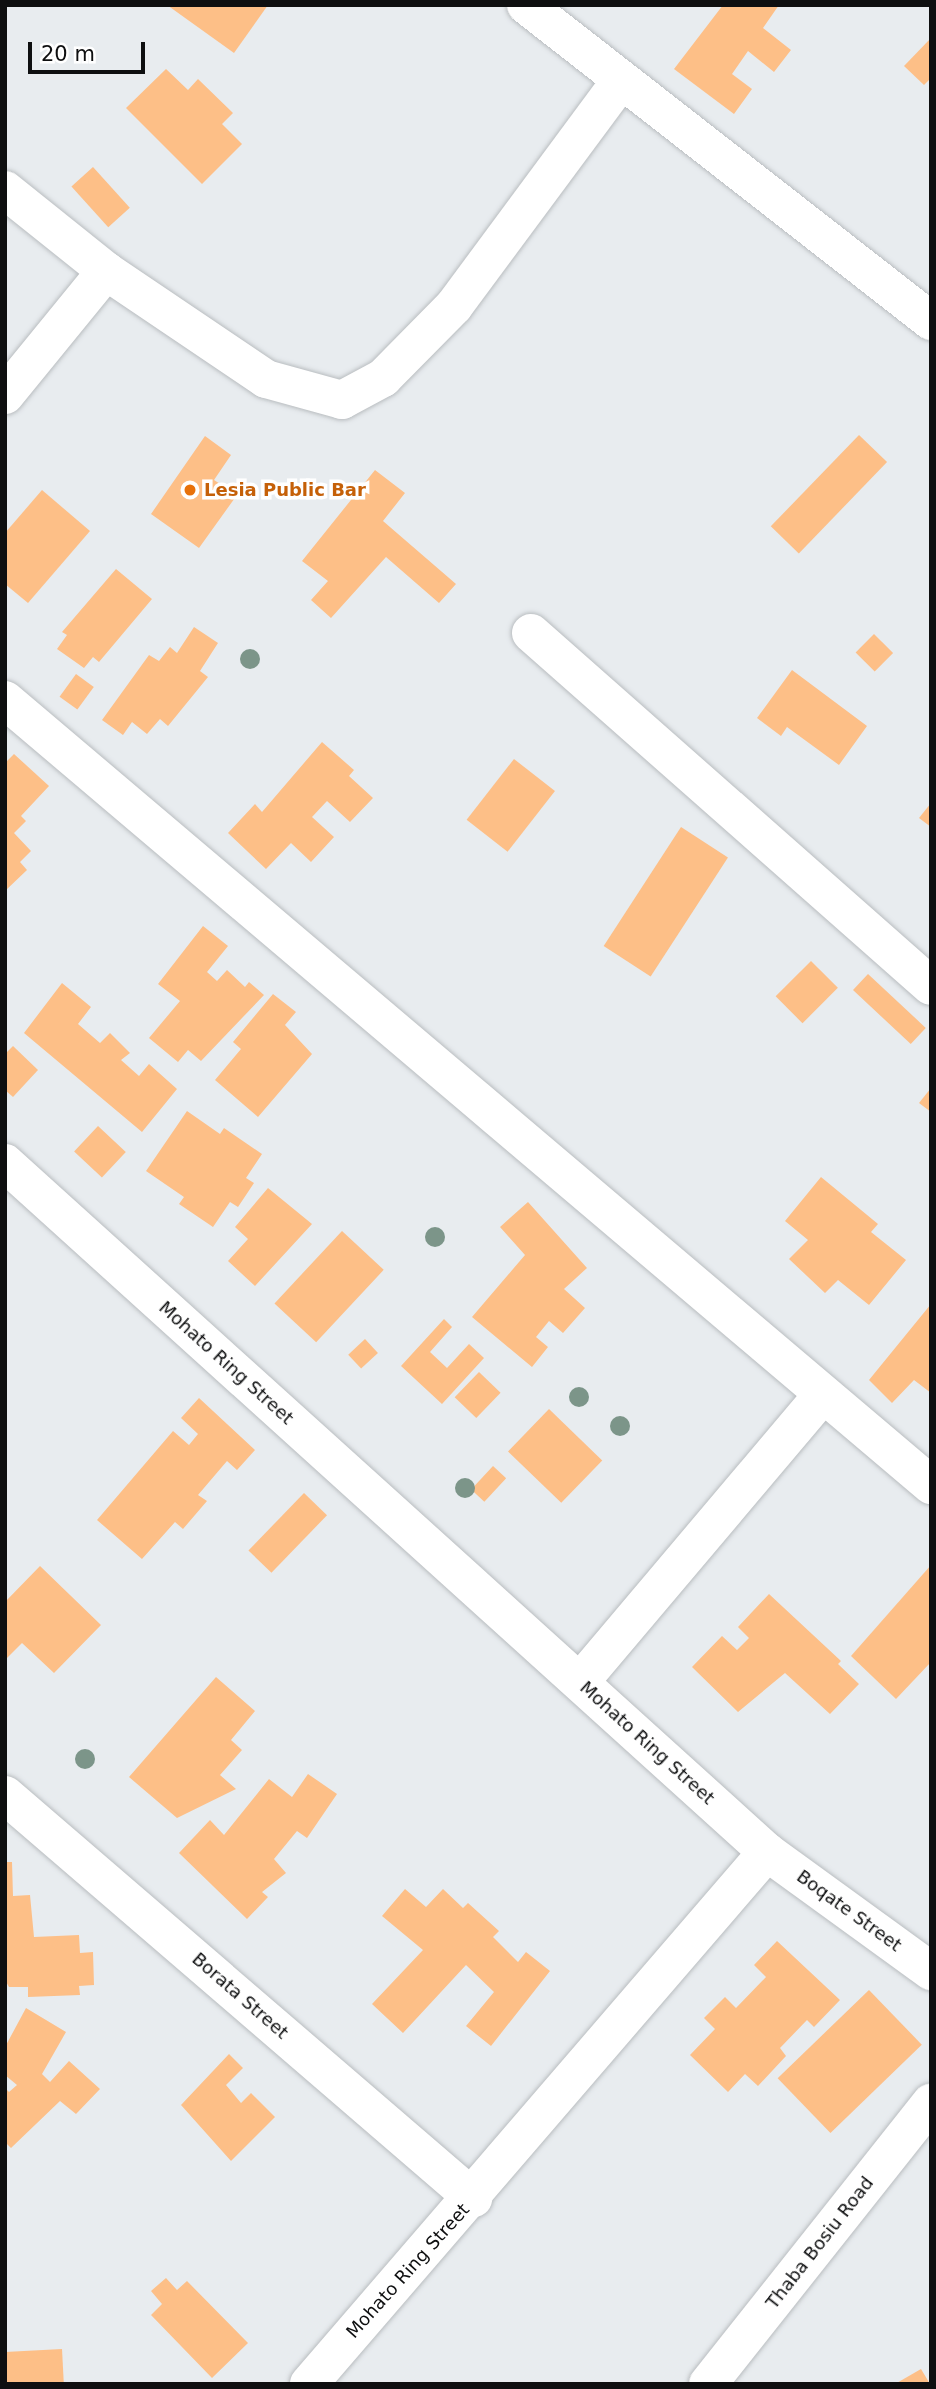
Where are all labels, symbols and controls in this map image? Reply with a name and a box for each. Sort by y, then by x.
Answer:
scale bar [32,28,149,72]
text: 20 m [41,42,95,66]
place label: Lesia Public Bar [204,479,366,501]
marker: Lesia Public Bar [182,482,198,498]
street label: Mohato Ring Street [154,1297,298,1429]
street label: Mohato Ring Street [575,1677,719,1809]
street label: Boqate Street [792,1866,906,1956]
street label: Borata Street [188,1948,292,2044]
street label: Thaba Bosiu Road [762,2173,878,2313]
street label: Mohato Ring Street [342,2199,474,2343]

